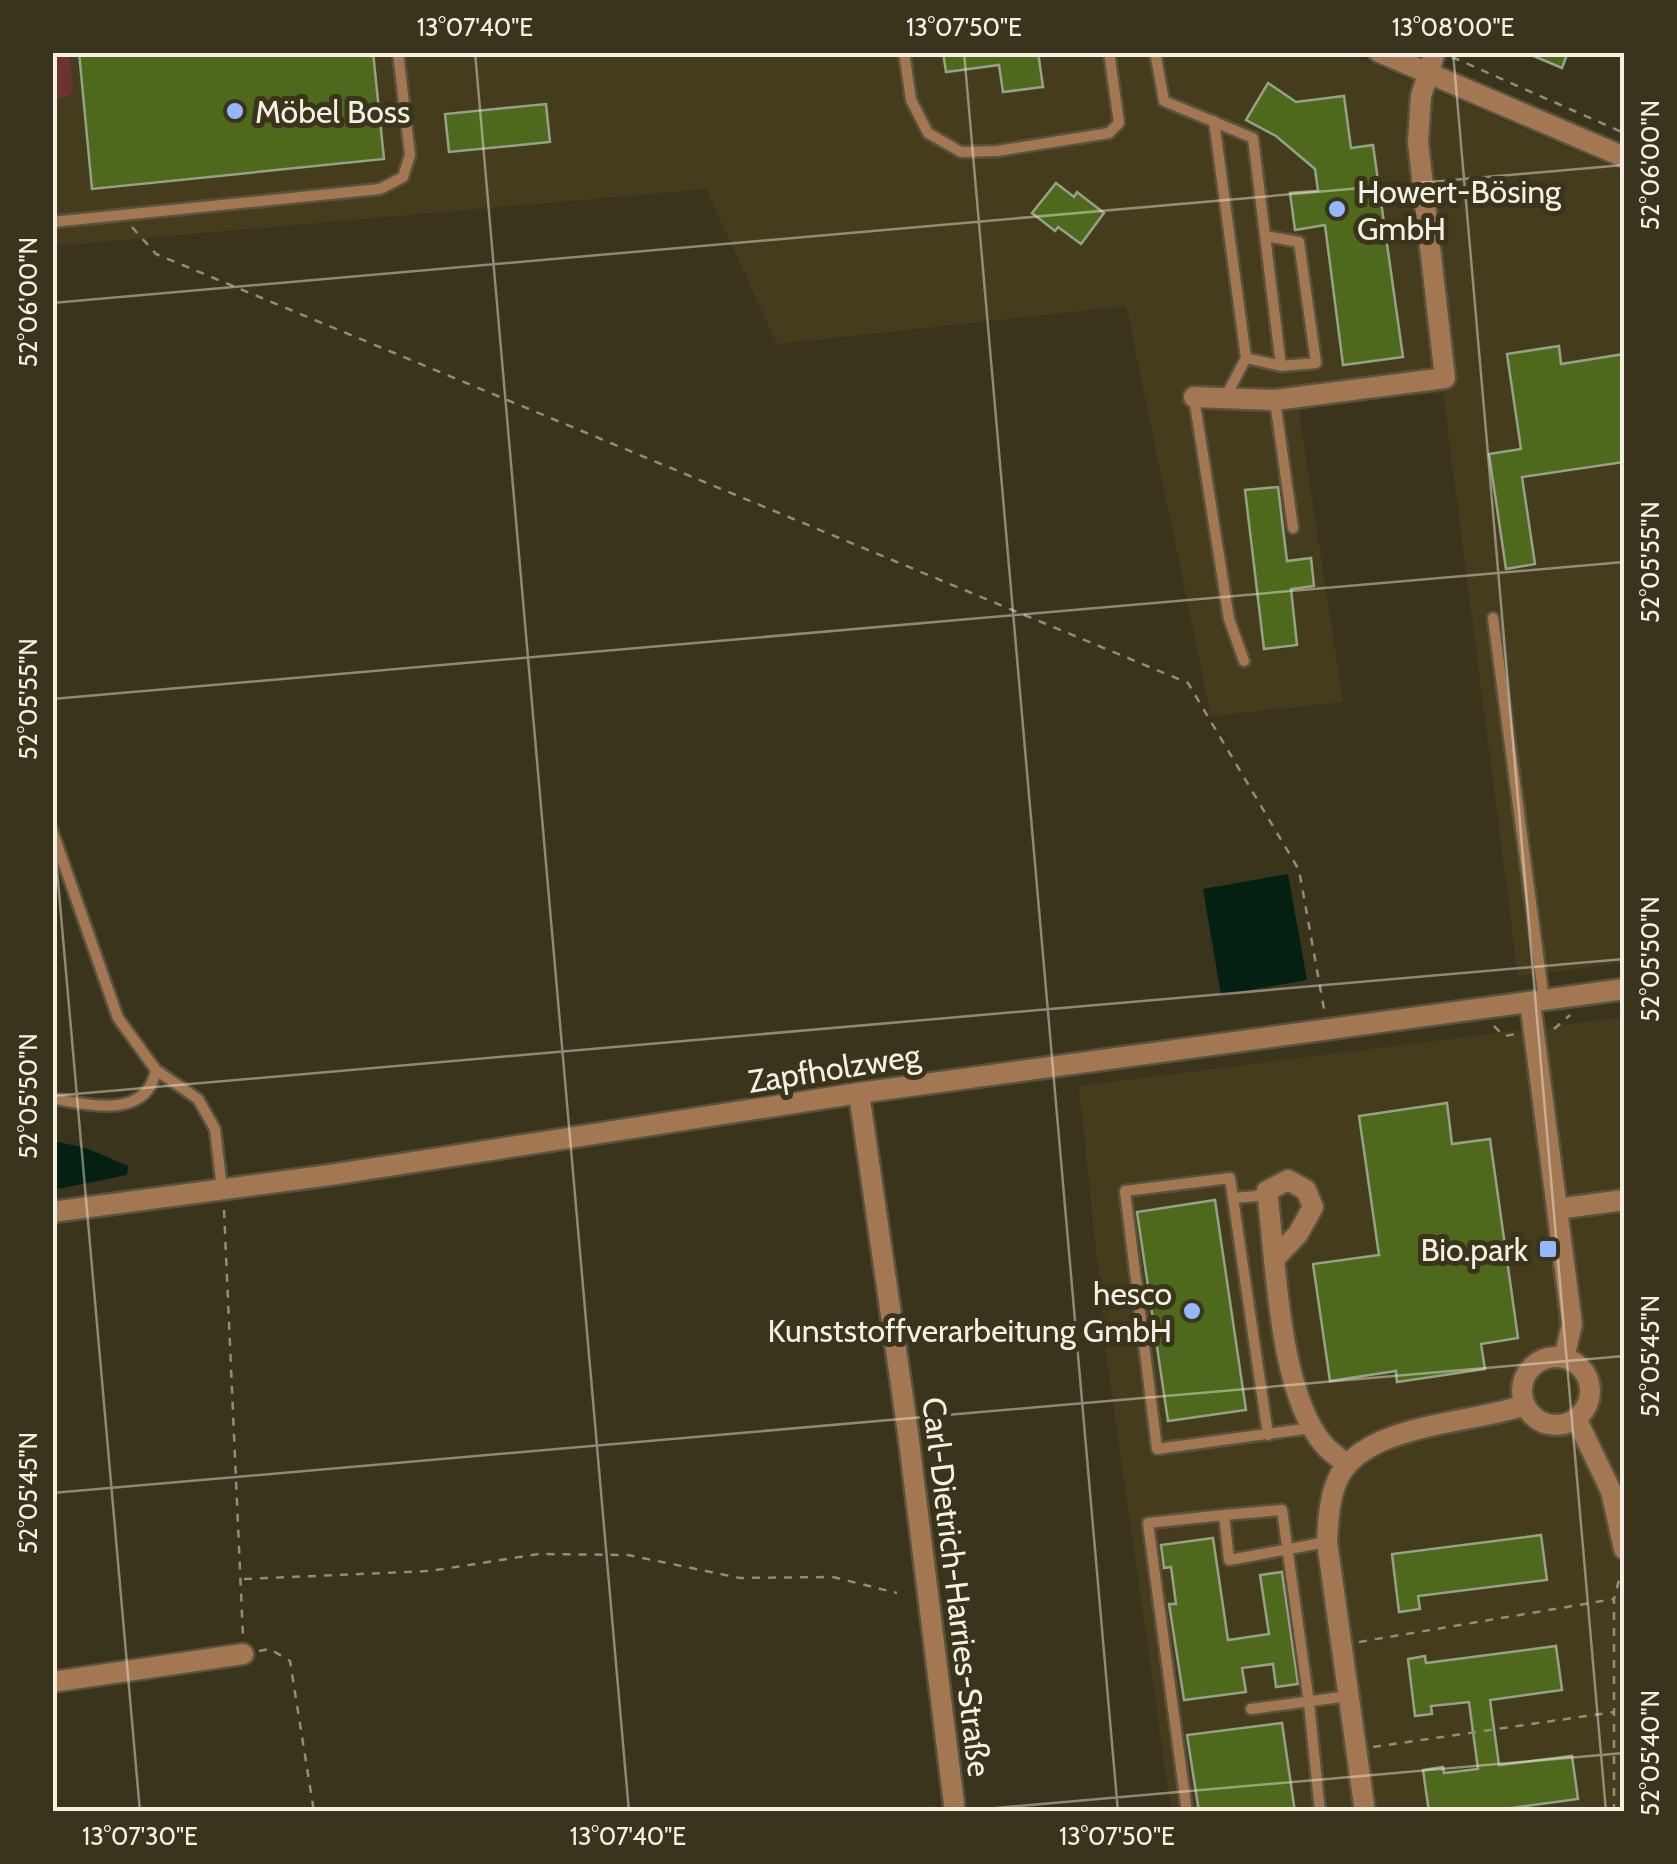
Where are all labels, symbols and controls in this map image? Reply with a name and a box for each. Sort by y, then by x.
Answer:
text: 13°07'40"E [417,12,533,42]
text: 13°07'50"E [906,12,1022,42]
text: 13°08'00"E [1392,12,1514,42]
place label: Möbel Boss [255,92,410,131]
marker: Möbel Boss [224,100,246,122]
text: 52°06'00"N [1635,100,1665,230]
place label: Howert-Bösing GmbH [1357,172,1562,248]
marker: Howert-Bösing GmbH [1326,198,1348,220]
text: 52°06'00"N [13,237,43,367]
text: 52°05'55"N [1635,501,1665,623]
text: 52°05'55"N [13,638,43,760]
text: 52°05'50"N [1635,896,1665,1022]
text: 52°05'50"N [13,1033,43,1159]
street label: Zapfholzweg [745,1035,924,1101]
place label: Bio.park [1420,1230,1529,1269]
marker: Bio.park [1537,1238,1559,1260]
place label: hesco Kunststoffverarbeitung GmbH [768,1274,1172,1350]
text: 52°05'45"N [1635,1295,1665,1417]
marker: hesco Kunststoffverarbeitung GmbH [1181,1300,1203,1322]
street label: Carl-Dietrich-Harries-Straße [914,1395,1000,1779]
text: 52°05'45"N [13,1432,43,1554]
text: 52°05'40"N [1635,1690,1665,1816]
text: 13°07'30"E [82,1821,198,1851]
text: 13°07'40"E [570,1821,686,1851]
text: 13°07'50"E [1059,1821,1175,1851]

